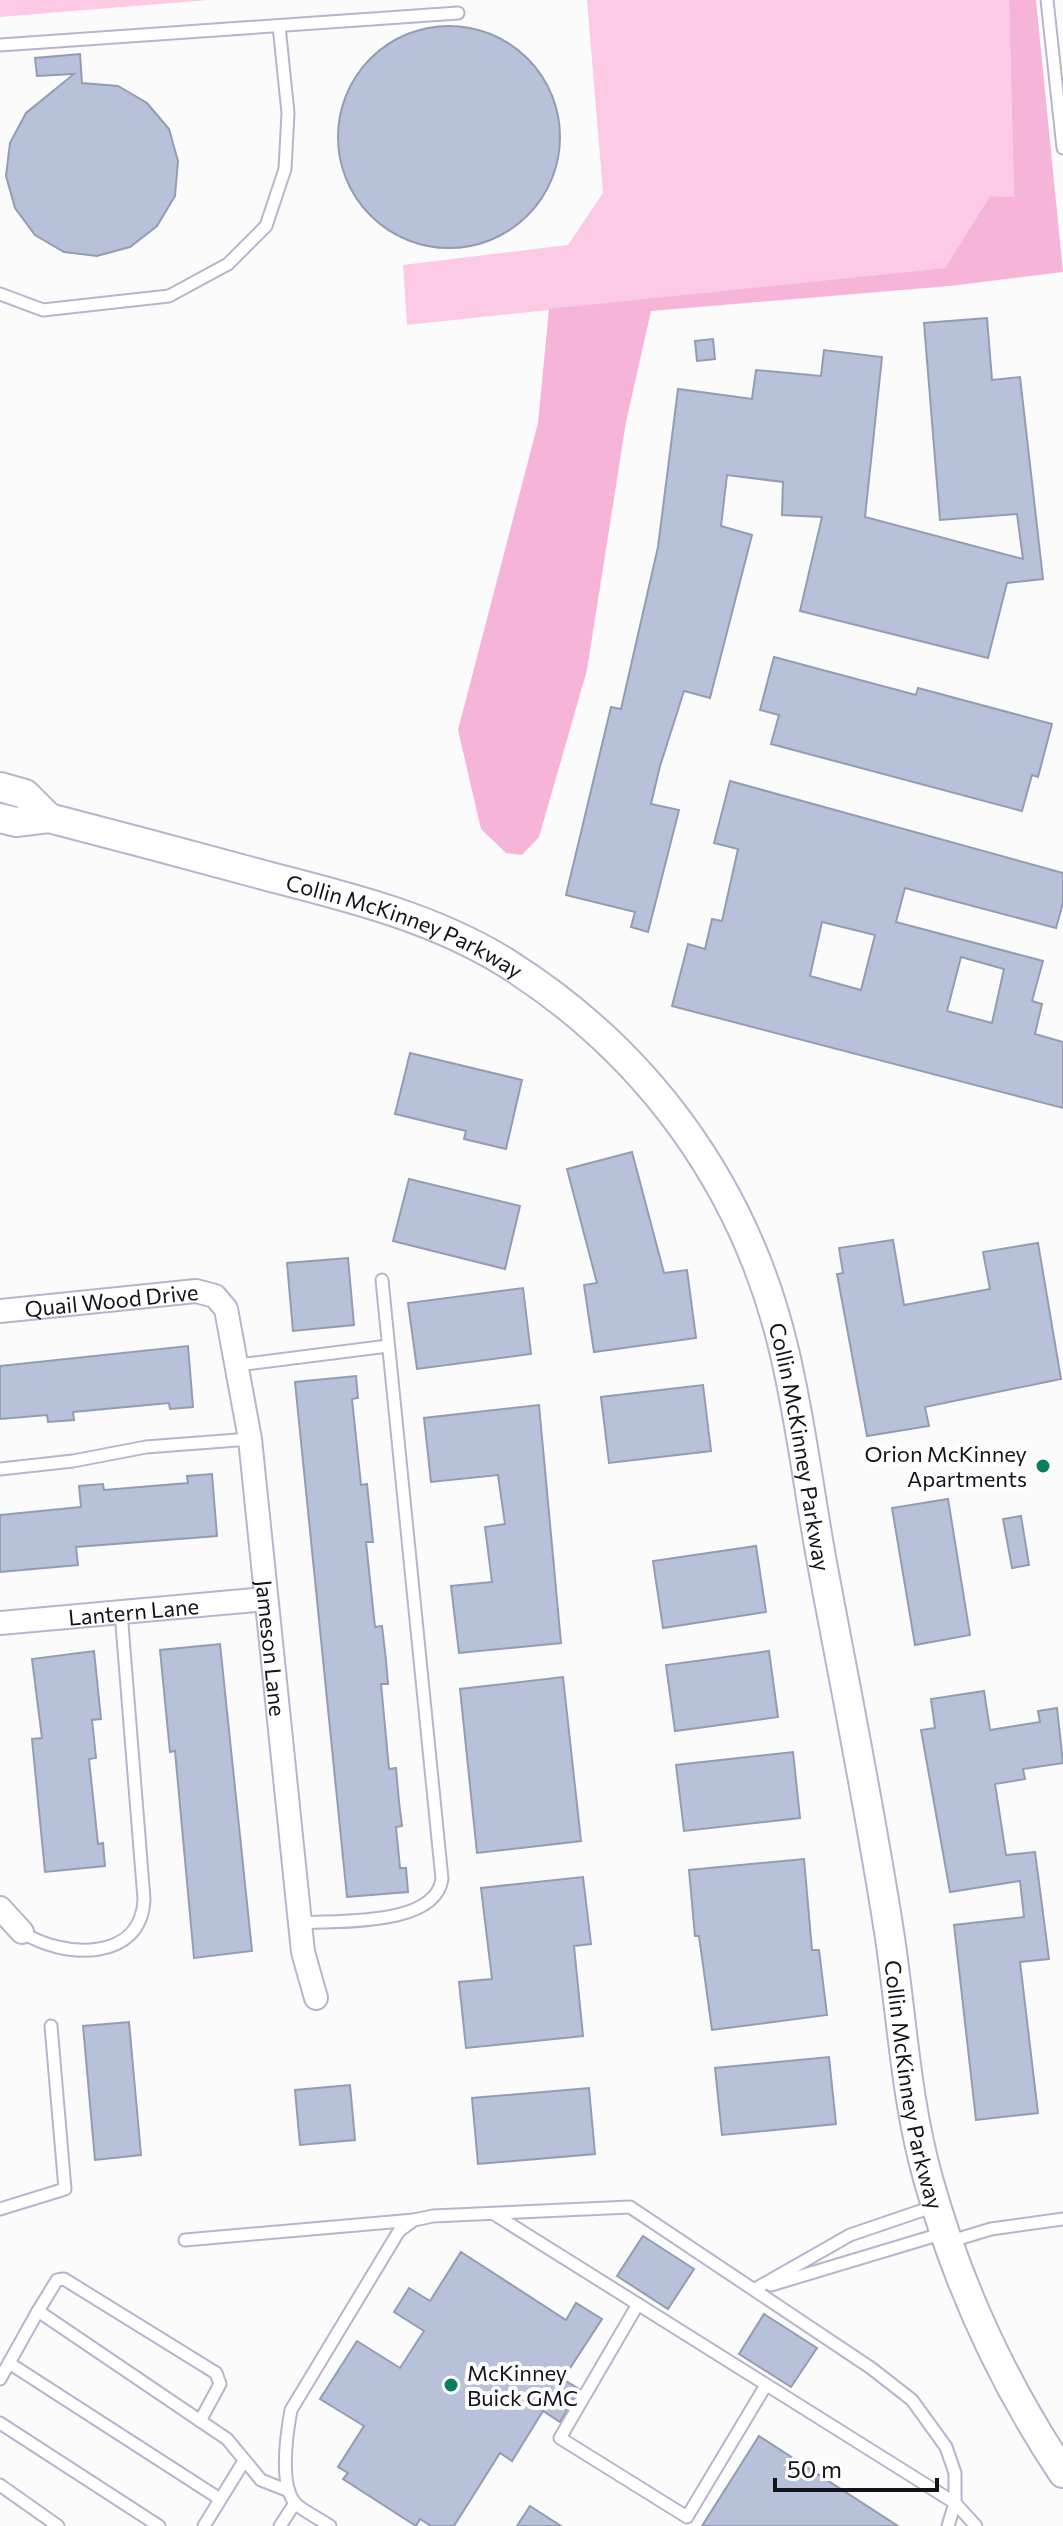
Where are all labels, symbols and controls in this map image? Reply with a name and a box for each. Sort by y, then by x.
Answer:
street label: Collin McKinney Parkway [283,868,528,984]
street label: Quail Wood Drive [23,1277,200,1322]
street label: Collin McKinney Parkway [764,1319,837,1573]
place label: Orion McKinney Apartments [864,1440,1027,1492]
marker: Orion McKinney Apartments [1034,1457,1052,1475]
street label: Jameson Lane [251,1578,292,1718]
street label: Lantern Lane [67,1592,200,1630]
street label: Collin McKinney Parkway [880,1958,950,2212]
place label: McKinney Buick GMC [467,2359,578,2411]
marker: McKinney Buick GMC [442,2376,460,2394]
scale bar [775,2442,937,2492]
text: 50 m [787,2454,842,2483]

